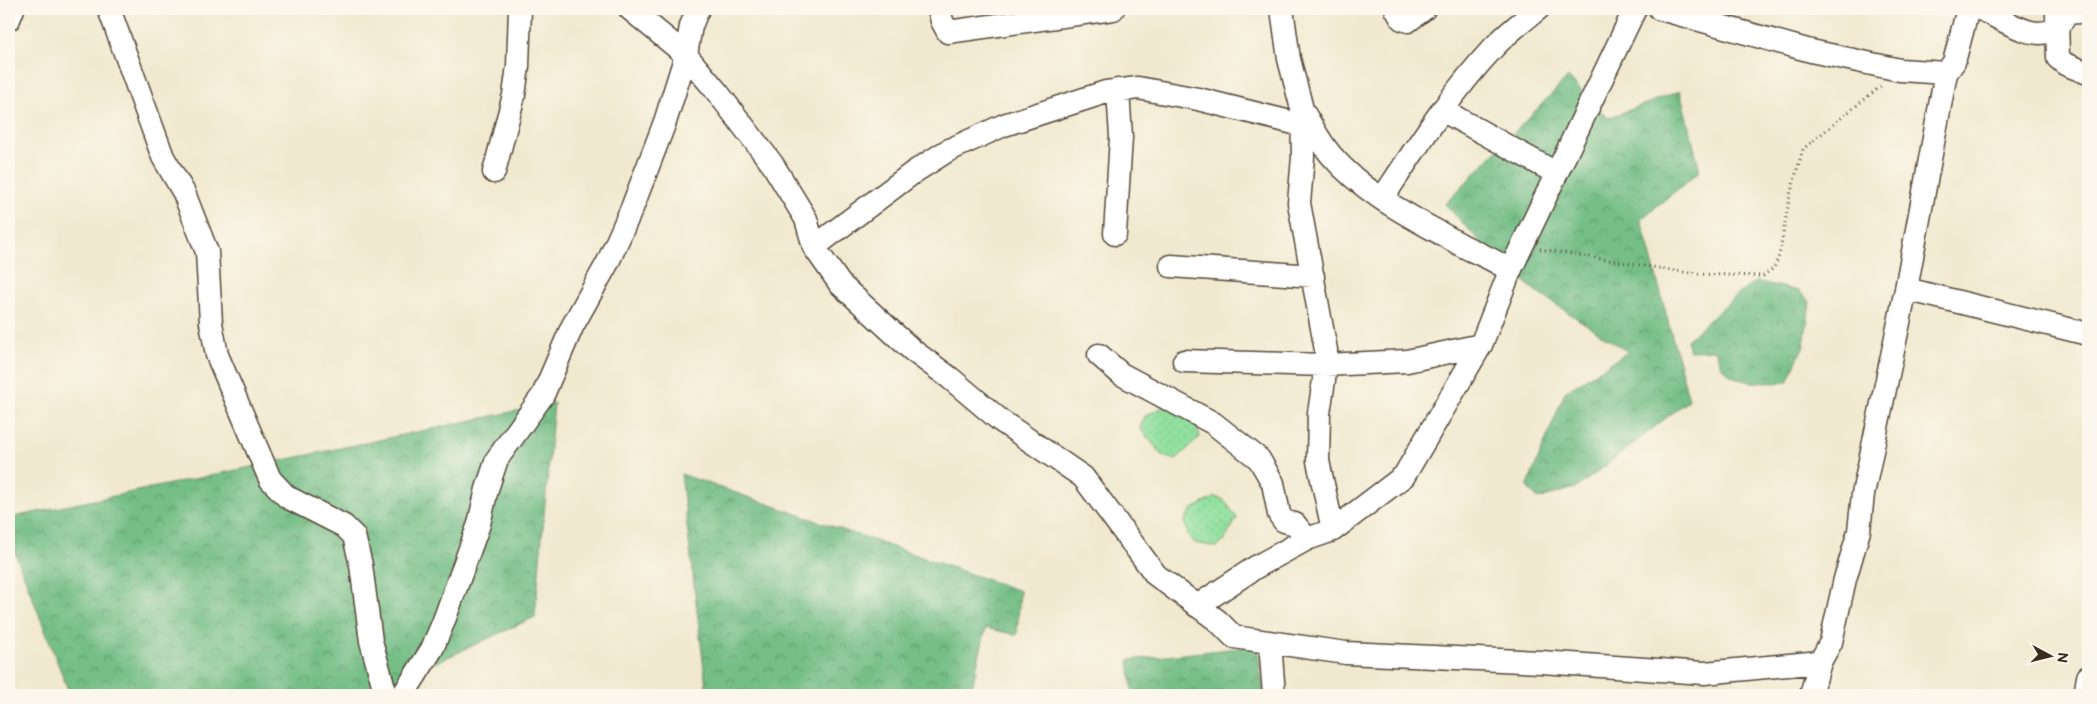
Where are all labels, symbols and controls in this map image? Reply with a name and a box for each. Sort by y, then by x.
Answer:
north arrow [2024,632,2074,682]
text: N [2053,651,2071,664]

